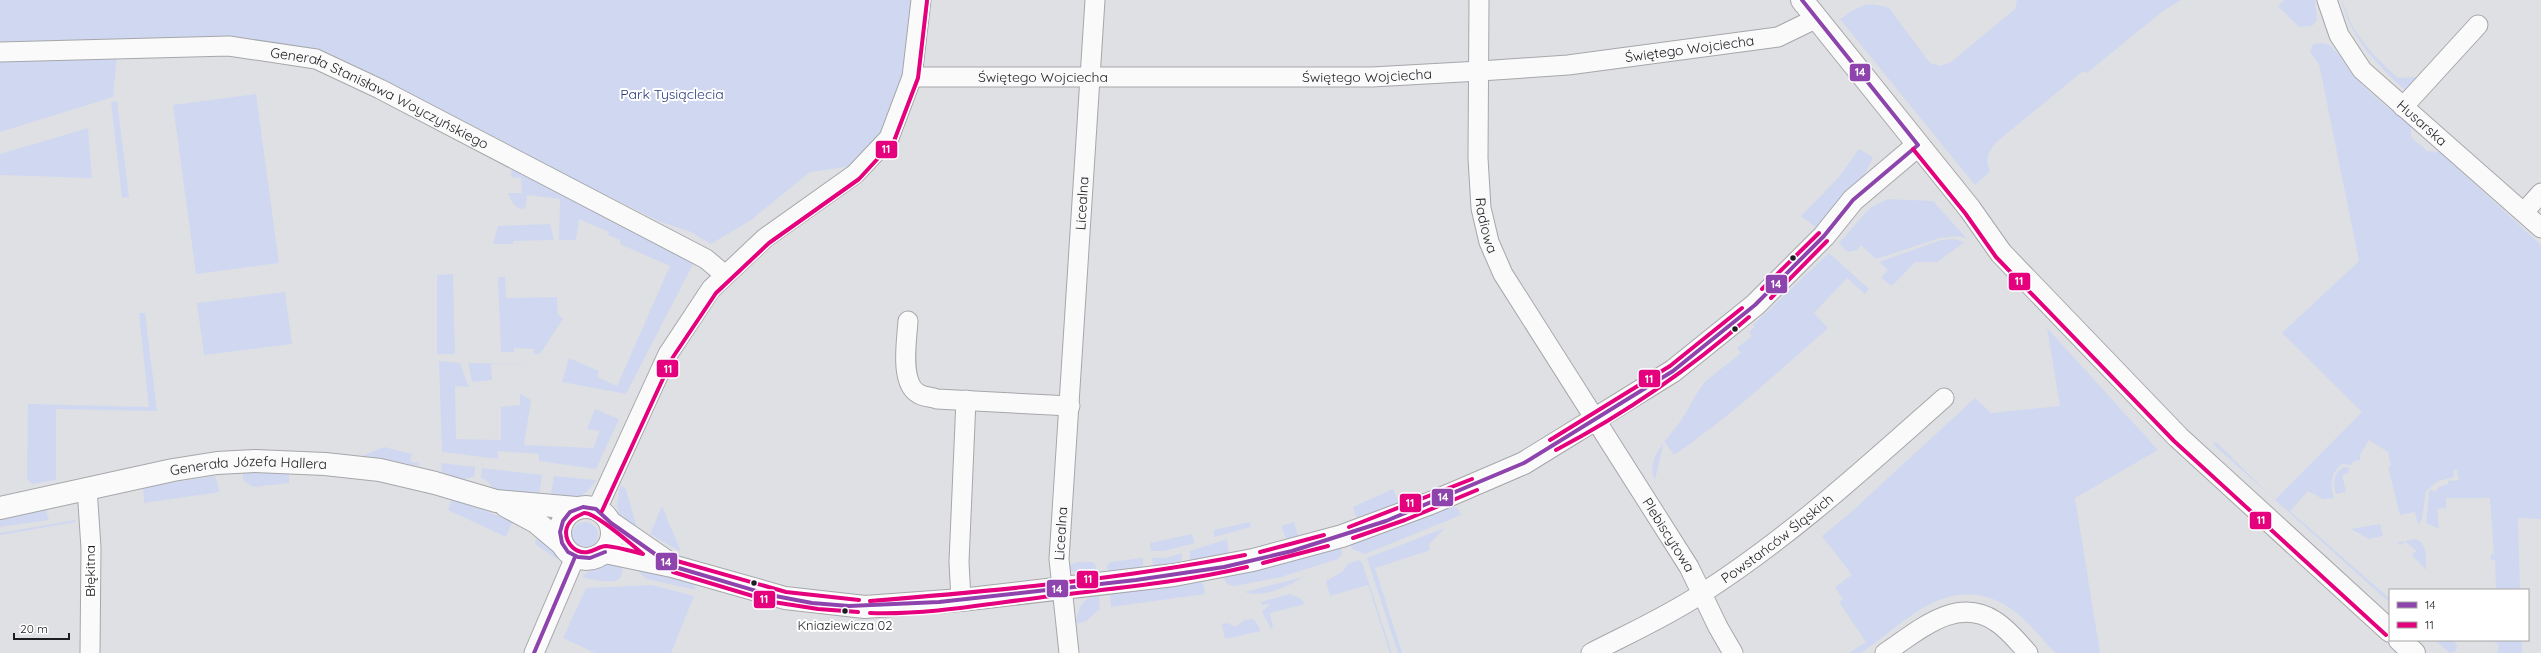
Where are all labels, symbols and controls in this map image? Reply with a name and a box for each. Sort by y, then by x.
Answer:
street label: Świętego Wojciecha [1624,31,1755,66]
street label: Generała Stanisława Woyczyńskiego [269,43,492,153]
line badge: 14 [1849,63,1871,82]
street label: Świętego Wojciecha [1302,65,1432,86]
text: 14 [1855,65,1866,79]
street label: Świętego Wojciecha [978,68,1108,86]
park label: Park Tysiąclecia [620,85,724,103]
street label: Husarska [2393,96,2451,150]
line badge: 11 [875,140,898,159]
text: 11 [882,142,890,156]
street label: Licealna [1071,176,1093,231]
street label: Radiowa [1471,197,1502,256]
unlabelled marker [1788,253,1798,263]
line badge: 11 [2008,272,2031,291]
line badge: 14 [1765,274,1788,294]
text: 11 [2015,274,2023,288]
text: 14 [1771,277,1782,291]
unlabelled marker [1730,324,1740,334]
line badge: 11 [656,359,679,378]
text: 11 [664,362,672,376]
line badge: 11 [1638,369,1661,388]
text: 11 [1645,372,1653,386]
street label: Generała Józefa Hallera [169,452,327,479]
line badge: 14 [1431,488,1454,507]
text: 14 [1438,490,1449,504]
street label: Powstańców Śląskich [1717,490,1837,587]
line badge: 11 [1399,493,1422,513]
street label: Plebiscytowa [1638,494,1699,575]
text: 11 [1406,496,1414,510]
street label: Licealna [1050,506,1071,561]
line badge: 11 [2249,511,2272,530]
text: 11 [2257,513,2265,527]
street label: Błękitna [81,545,99,597]
line badge: 14 [655,552,678,571]
text: 14 [661,555,672,569]
line badge: 11 [1076,570,1099,589]
text: 11 [1084,572,1092,586]
unlabelled marker [749,578,759,588]
line badge: 14 [1046,579,1069,598]
text: 14 [1052,582,1063,596]
legend [2389,589,2529,641]
line badge: 11 [753,590,776,609]
text: 11 [760,592,768,606]
text: 14 [2425,597,2436,612]
marker: Kniaziewicza 02 [840,606,850,616]
scale bar [14,615,69,641]
place label: Kniaziewicza 02 [797,617,893,633]
text: 11 [2425,617,2434,632]
text: 20 m [20,621,48,636]

